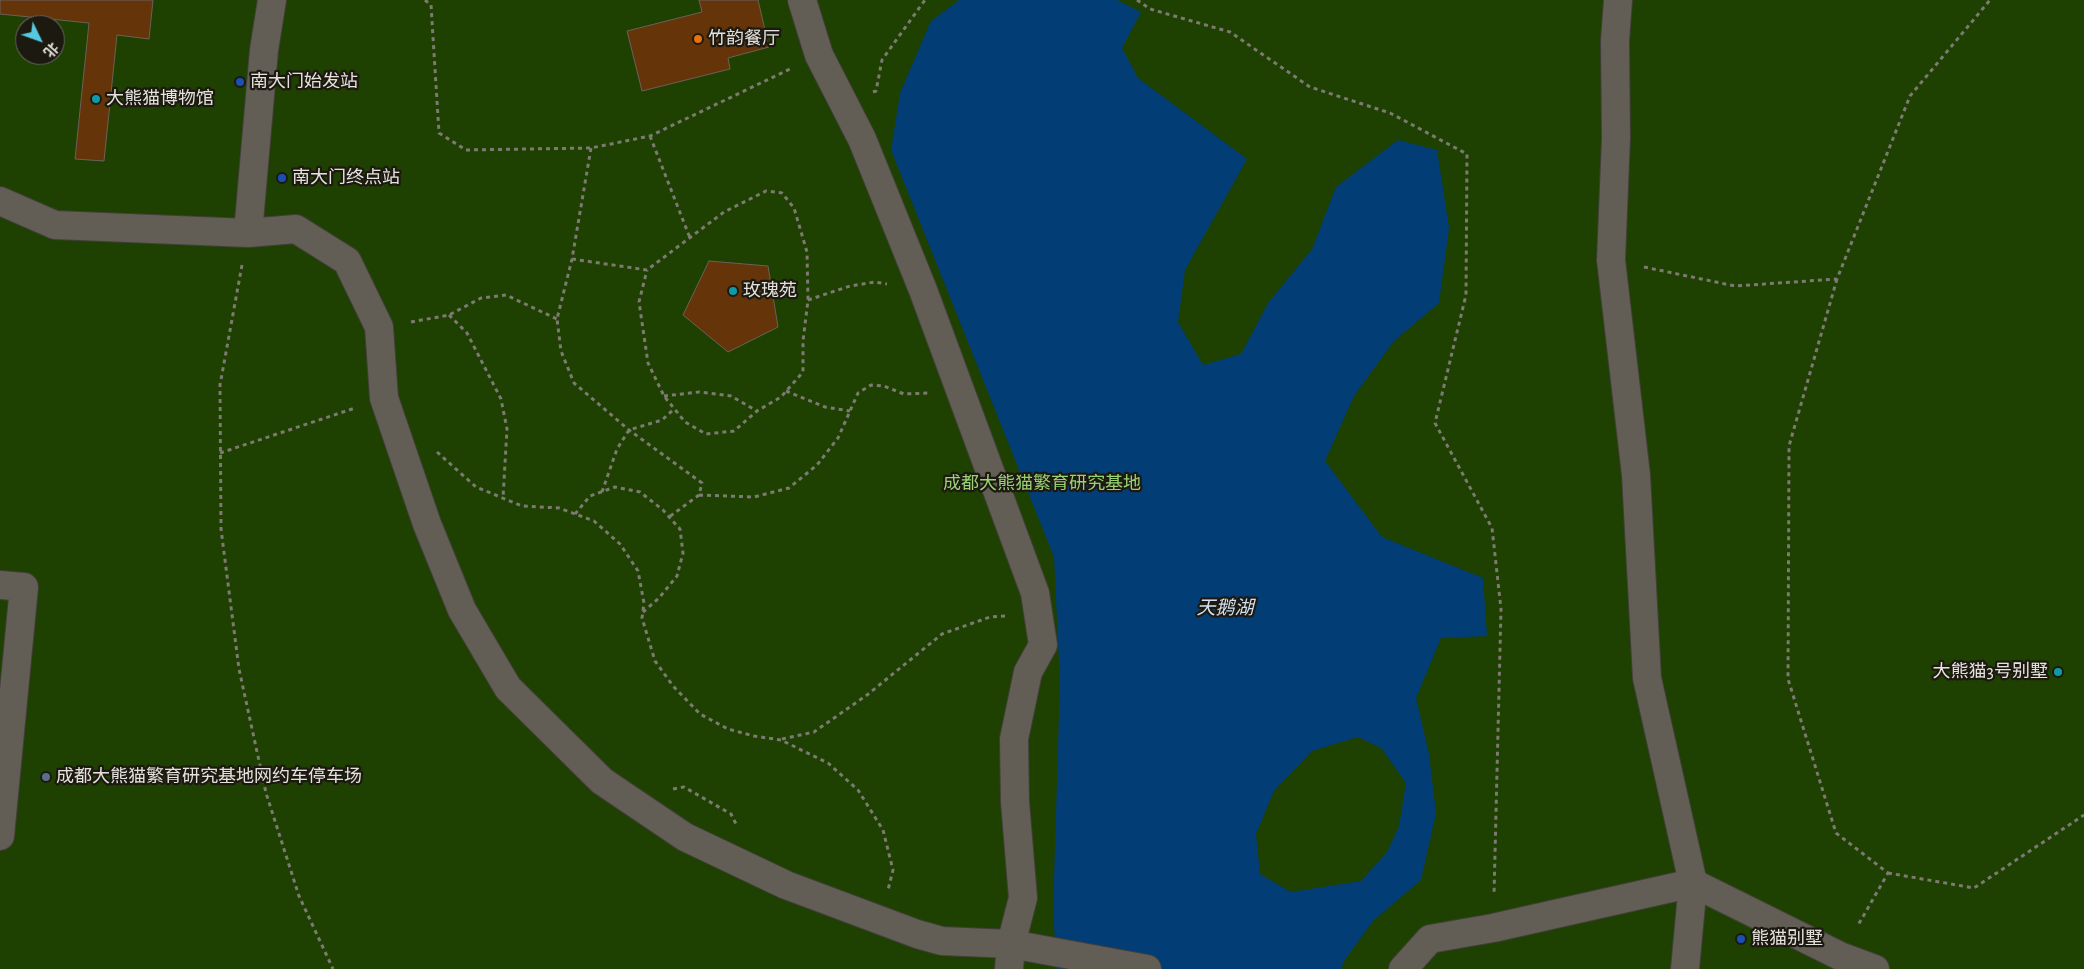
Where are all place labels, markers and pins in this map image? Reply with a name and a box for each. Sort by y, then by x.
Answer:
place label: 竹韵餐厅 [708,28,780,50]
marker: 竹韵餐厅 [692,33,704,45]
place label: 南大门始发站 [250,71,358,93]
marker: 南大门始发站 [234,76,246,88]
place label: 大熊猫博物馆 [106,88,214,110]
marker: 大熊猫博物馆 [90,93,102,105]
place label: 南大门终点站 [292,167,400,189]
marker: 南大门终点站 [276,172,288,184]
place label: 玫瑰苑 [743,280,797,302]
marker: 玫瑰苑 [727,285,739,297]
place label: 大熊猫3号别墅 [1933,661,2048,683]
marker: 大熊猫3号别墅 [2052,666,2064,678]
place label: 成都大熊猫繁育研究基地网约车停车场 [56,766,362,788]
marker: 成都大熊猫繁育研究基地网约车停车场 [40,771,52,783]
place label: 熊猫别墅 [1751,928,1823,950]
marker: 熊猫别墅 [1735,933,1747,945]

